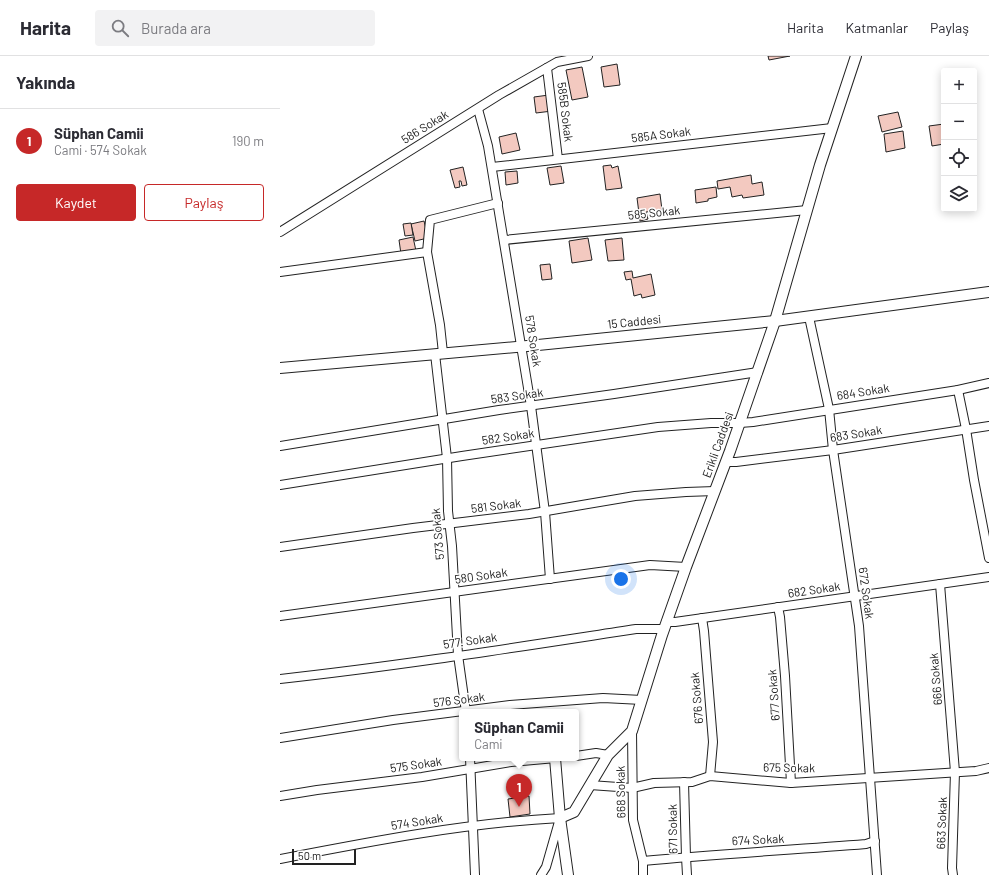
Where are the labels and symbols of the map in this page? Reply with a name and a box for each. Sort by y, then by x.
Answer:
street label: 585B Sokak [555,81,577,143]
street label: 586 Sokak [398,106,450,146]
street label: 585A Sokak [630,123,691,145]
street label: 585 Sokak [627,202,681,222]
street label: 15 Caddesi [606,311,661,331]
street label: 578 Sokak [523,314,545,368]
street label: 684 Sokak [836,380,890,402]
street label: 583 Sokak [490,384,544,406]
street label: Erikli Caddesi [699,410,735,479]
street label: 683 Sokak [829,422,883,444]
street label: 582 Sokak [481,425,535,447]
street label: 581 Sokak [470,495,522,515]
street label: 573 Sokak [428,508,446,561]
street label: 580 Sokak [454,564,508,586]
street label: 672 Sokak [856,566,878,620]
your location [611,569,631,589]
street label: 682 Sokak [787,578,841,600]
street label: 577. Sokak [442,629,498,651]
street label: 666 Sokak [926,652,944,706]
street label: 677 Sokak [764,669,782,721]
street label: 676 Sokak [687,672,705,725]
street label: 576 Sokak [432,689,486,709]
street label: 575 Sokak [389,753,443,775]
street label: 675 Sokak [763,760,815,774]
street label: 668 Sokak [613,766,627,818]
pin: 1 [506,774,532,807]
street label: 663 Sokak [933,796,949,849]
street label: 671 Sokak [665,804,679,854]
street label: 574 Sokak [390,810,444,832]
street label: 674 Sokak [731,831,785,847]
scale bar [292,847,356,866]

